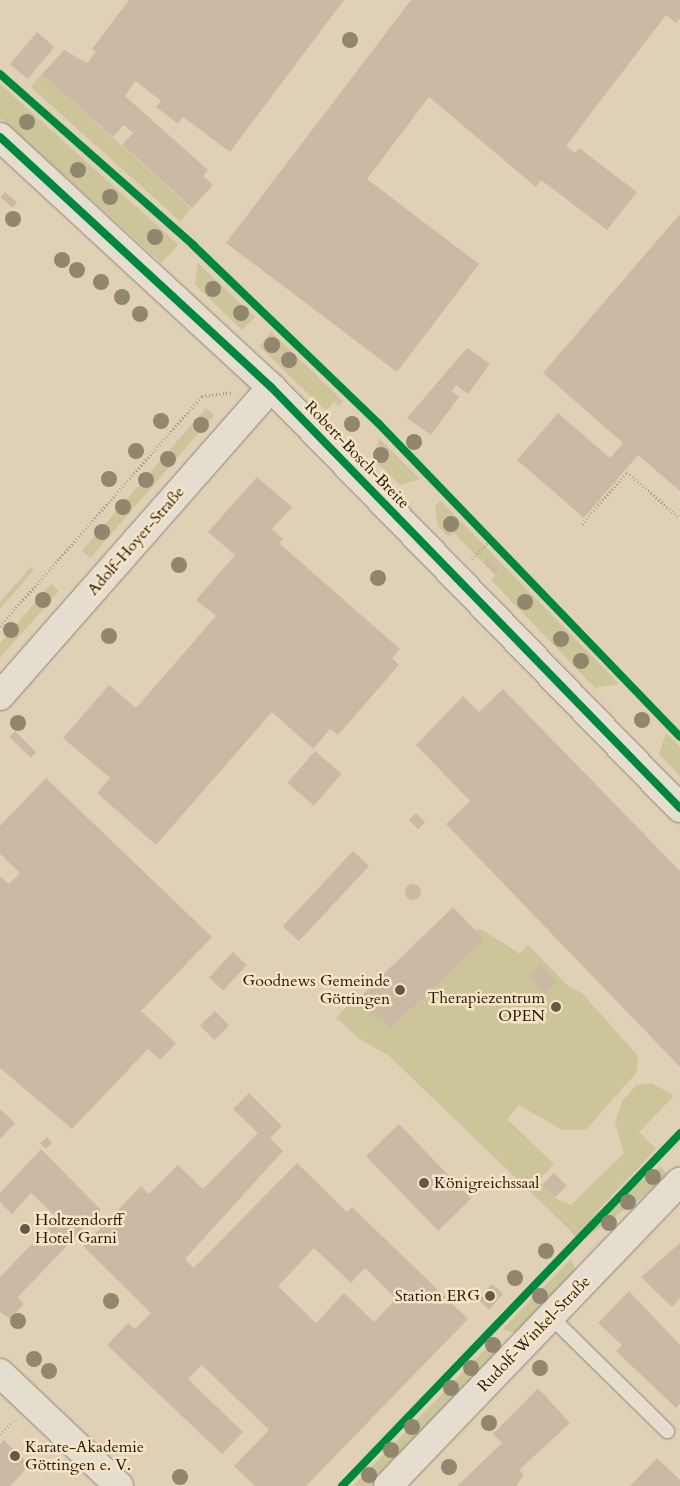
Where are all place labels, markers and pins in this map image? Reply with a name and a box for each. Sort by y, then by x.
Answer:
place label: Goodnews Gemeinde Göttingen [243,971,390,1009]
marker: Goodnews Gemeinde Göttingen [394,984,406,996]
place label: Therapiezentrum OPEN [427,988,545,1026]
marker: Therapiezentrum OPEN [549,1000,563,1014]
place label: Königreichssaal [434,1173,539,1193]
marker: Königreichssaal [418,1177,430,1189]
place label: Holtzendorff Hotel Garni [35,1210,122,1248]
marker: Holtzendorff Hotel Garni [19,1223,31,1235]
place label: Station ERG [395,1286,480,1306]
marker: Station ERG [484,1290,496,1302]
place label: Karate-Akademie Göttingen e. V. [25,1437,144,1475]
marker: Karate-Akademie Göttingen e. V. [9,1450,21,1462]

